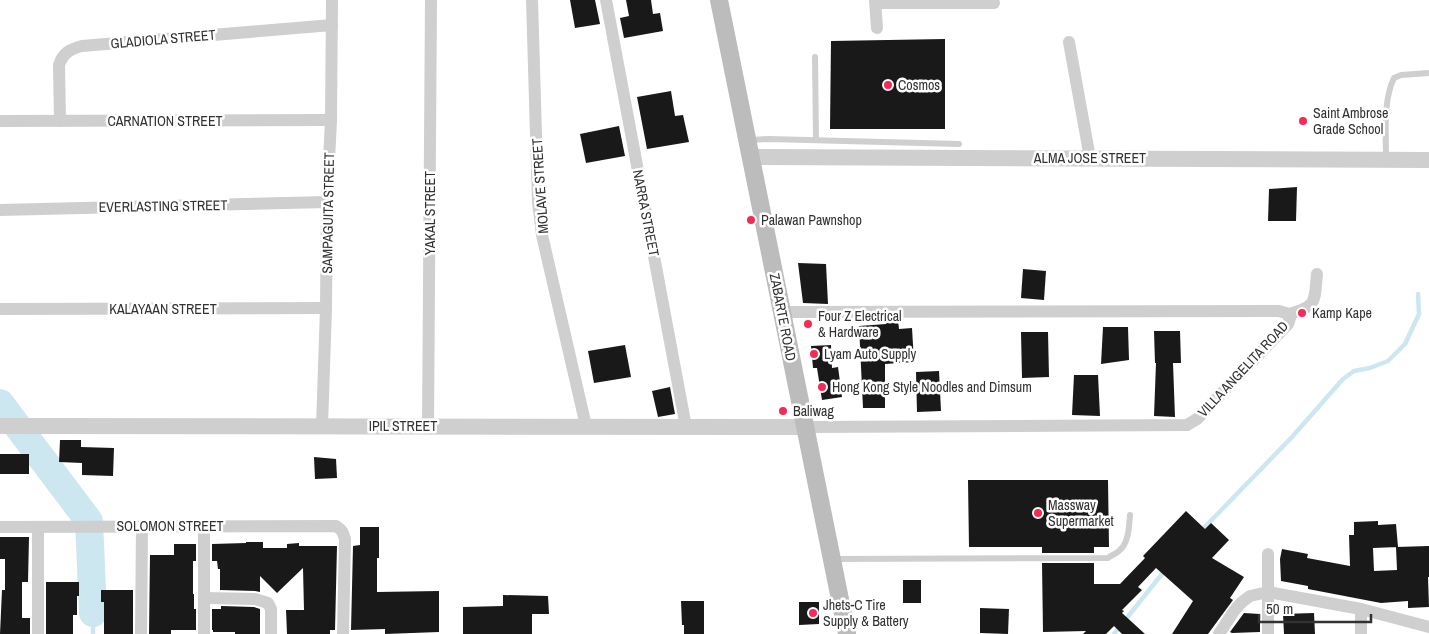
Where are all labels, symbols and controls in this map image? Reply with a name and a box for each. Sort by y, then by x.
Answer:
street label: GLADIOLA STREET [110,25,216,53]
place label: Cosmos [898,76,940,94]
marker: Cosmos [882,79,894,91]
place label: Saint Ambrose Grade School [1313,104,1388,138]
street label: CARNATION STREET [107,112,223,130]
marker: Saint Ambrose Grade School [1297,115,1309,127]
street label: MOLAVE STREET [528,138,552,234]
street label: ALMA JOSE STREET [1033,149,1146,167]
street label: SAMPAGUITA STREET [318,152,338,274]
street label: NARRA STREET [629,168,663,258]
street label: YAKAL STREET [421,171,439,255]
street label: EVERLASTING STREET [98,196,228,216]
place label: Palawan Pawnshop [761,211,862,229]
marker: Palawan Pawnshop [745,214,757,226]
street label: ZABARTE ROAD [766,272,800,362]
street label: KALAYAAN STREET [109,300,217,318]
place label: Kamp Kape [1312,304,1372,322]
place label: Four Z Electrical & Hardware [818,307,902,341]
marker: Kamp Kape [1296,307,1308,319]
street label: VILLA ANGELITA ROAD [1194,317,1292,421]
marker: Four Z Electrical & Hardware [802,318,814,330]
place label: Lyam Auto Supply [824,345,916,363]
marker: Lyam Auto Supply [808,348,820,360]
place label: Hong Kong Style Noodles and Dimsum [832,378,1032,396]
marker: Hong Kong Style Noodles and Dimsum [816,381,828,393]
place label: Baliwag [793,402,834,420]
marker: Baliwag [777,405,789,417]
street label: IPIL STREET [369,417,437,435]
place label: Massway Supermarket [1048,496,1114,530]
marker: Massway Supermarket [1032,507,1044,519]
street label: SOLOMON STREET [116,517,224,535]
scale bar [1259,592,1372,624]
place label: Jhets-C Tire Supply & Battery [823,596,909,630]
text: 50 m [1266,598,1293,619]
marker: Jhets-C Tire Supply & Battery [807,607,819,619]

